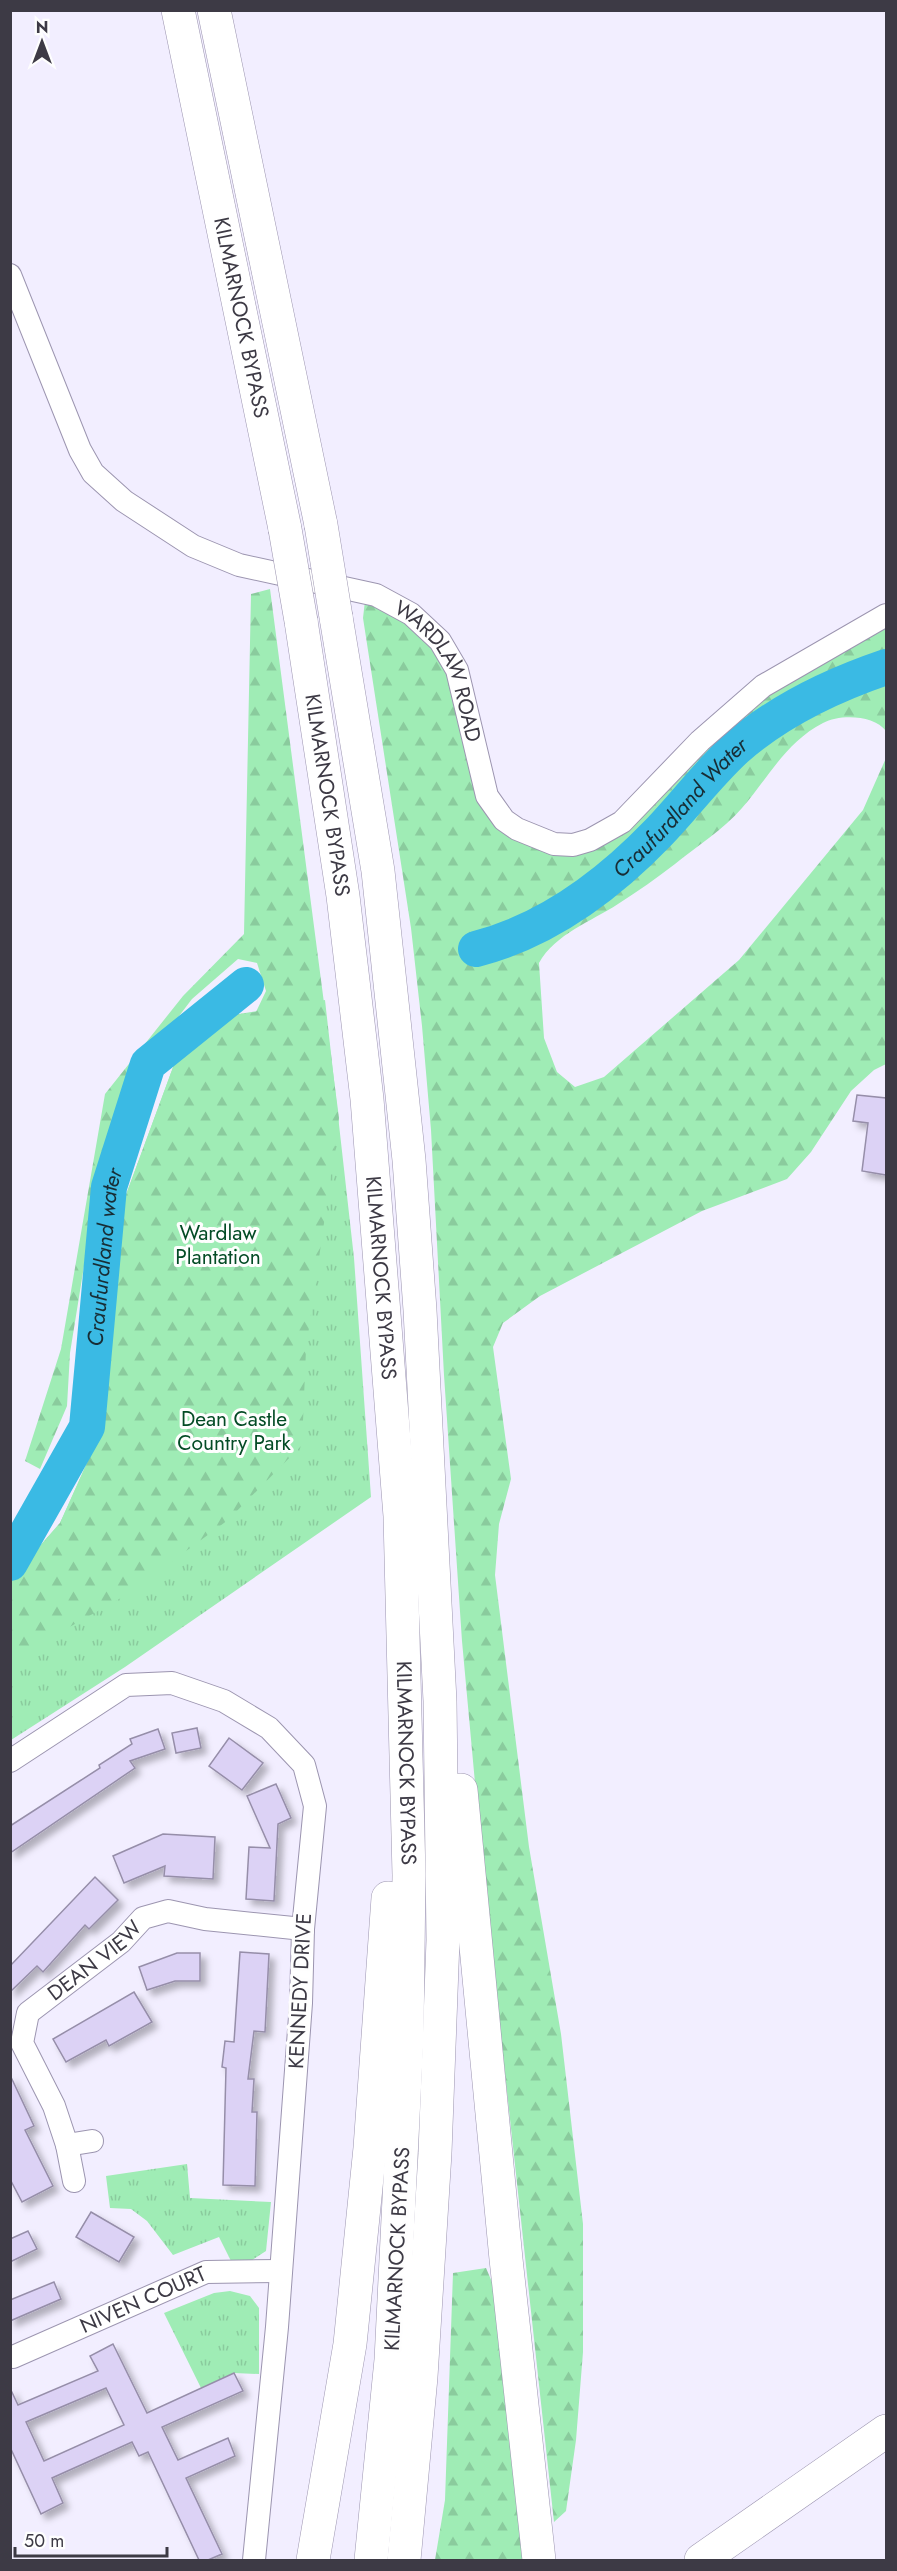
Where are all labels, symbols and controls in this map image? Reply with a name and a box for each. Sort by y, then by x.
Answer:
north arrow [12,12,72,72]
text: N [36,16,48,39]
street label: KILMARNOCK BYPASS [206,214,277,421]
street label: WARDLAW ROAD [389,593,489,745]
street label: KILMARNOCK BYPASS [297,692,358,898]
water label: Craufurdland Water [605,728,755,885]
water label: Craufurdland water [78,1162,131,1348]
street label: KILMARNOCK BYPASS [358,1175,404,1381]
park label: Wardlaw Plantation [175,1218,261,1272]
park label: Dean Castle Country Park [177,1404,292,1458]
street label: KILMARNOCK BYPASS [389,1660,424,1866]
street label: KENNEDY DRIVE [281,1912,319,2070]
street label: DEAN VIEW [41,1913,149,2008]
street label: KILMARNOCK BYPASS [377,2146,417,2352]
street label: NIVEN COURT [75,2259,211,2341]
scale bar [15,2520,166,2558]
text: 50 m [24,2528,64,2554]

